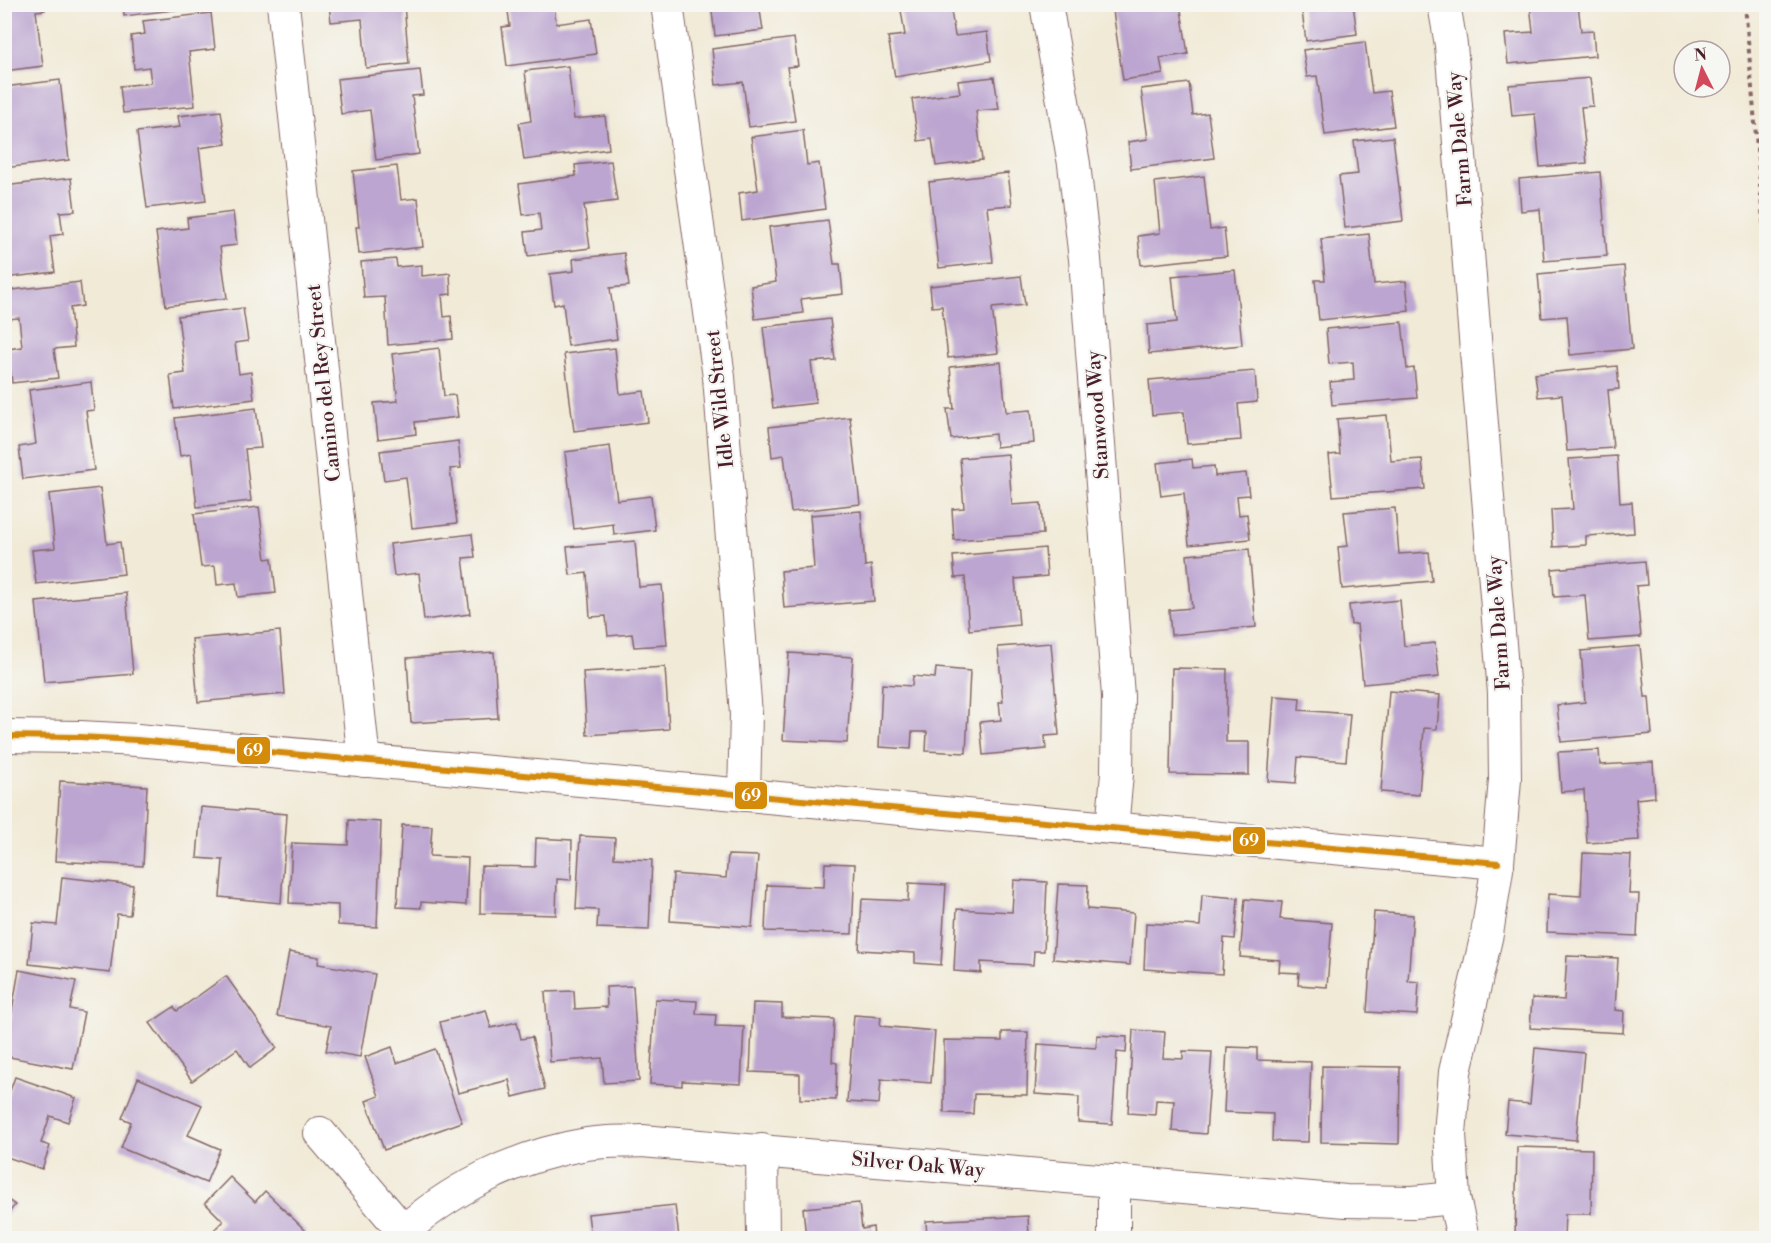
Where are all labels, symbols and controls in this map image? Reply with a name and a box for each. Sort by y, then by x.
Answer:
north arrow [1672,39,1732,99]
text: N [1693,44,1708,66]
street label: Farm Dale Way [1442,70,1479,207]
street label: Camino del Rey Street [302,283,347,483]
street label: Idle Wild Street [701,329,740,469]
street label: Stanwood Way [1082,349,1115,480]
street label: Farm Dale Way [1482,554,1517,691]
line badge: 69 [236,736,271,765]
text: 69 [243,741,263,761]
line badge: 69 [734,781,768,810]
text: 69 [741,786,761,806]
line badge: 69 [1232,826,1266,855]
text: 69 [1239,831,1259,851]
street label: Silver Oak Way [850,1147,986,1184]

